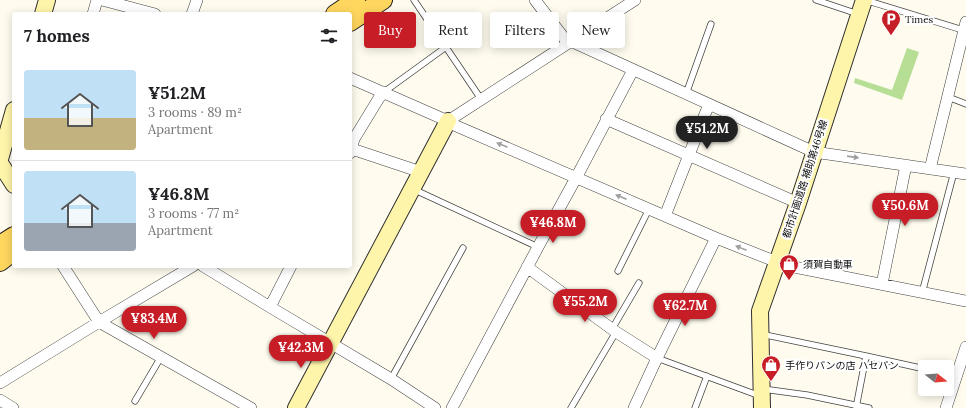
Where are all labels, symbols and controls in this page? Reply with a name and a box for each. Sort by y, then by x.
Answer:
parking icon: Times [880,8,902,36]
chip: Buy [364,12,416,48]
chip: Rent [424,12,482,48]
chip: Filters [490,12,559,48]
chip: New [567,12,625,48]
place label: Times [905,13,934,26]
text: 7 homes [24,25,90,47]
icon: filters [318,25,340,47]
text: ¥51.2M [148,82,206,104]
icon: home [56,86,104,134]
text: 3 rooms · 89 m² [148,104,242,121]
pin: ¥51.2M [674,116,740,150]
street label: 都市計画道路 補助第46号線 [780,118,830,240]
text: ¥51.2M [685,120,729,137]
text: Apartment [148,121,213,138]
one-way arrow [495,142,507,148]
one-way arrow [846,154,859,160]
text: ¥46.8M [148,183,210,205]
icon: home [56,187,104,235]
pin: ¥50.6M [872,193,938,227]
one-way arrow [616,194,627,200]
text: ¥50.6M [881,197,929,214]
text: 3 rooms · 77 m² [148,205,239,222]
pin: ¥46.8M [520,210,586,244]
text: ¥46.8M [529,214,577,231]
text: Apartment [148,222,213,239]
one-way arrow [734,244,746,250]
shop icon: 須賀自動車 [778,253,800,281]
place label: 須賀自動車 [803,258,853,271]
pin: ¥55.2M [552,289,618,323]
text: ¥55.2M [562,293,608,310]
pin: ¥62.7M [652,293,718,327]
text: ¥62.7M [662,297,708,314]
pin: ¥83.4M [121,306,187,340]
text: ¥83.4M [131,310,177,327]
pin: ¥42.3M [268,335,334,369]
text: ¥42.3M [278,339,324,356]
shop icon: 手作りパンの店 ハセパン [760,354,782,382]
place label: 手作りパンの店 ハセパン [785,359,899,372]
north arrow [918,360,954,396]
map controls [918,360,954,396]

